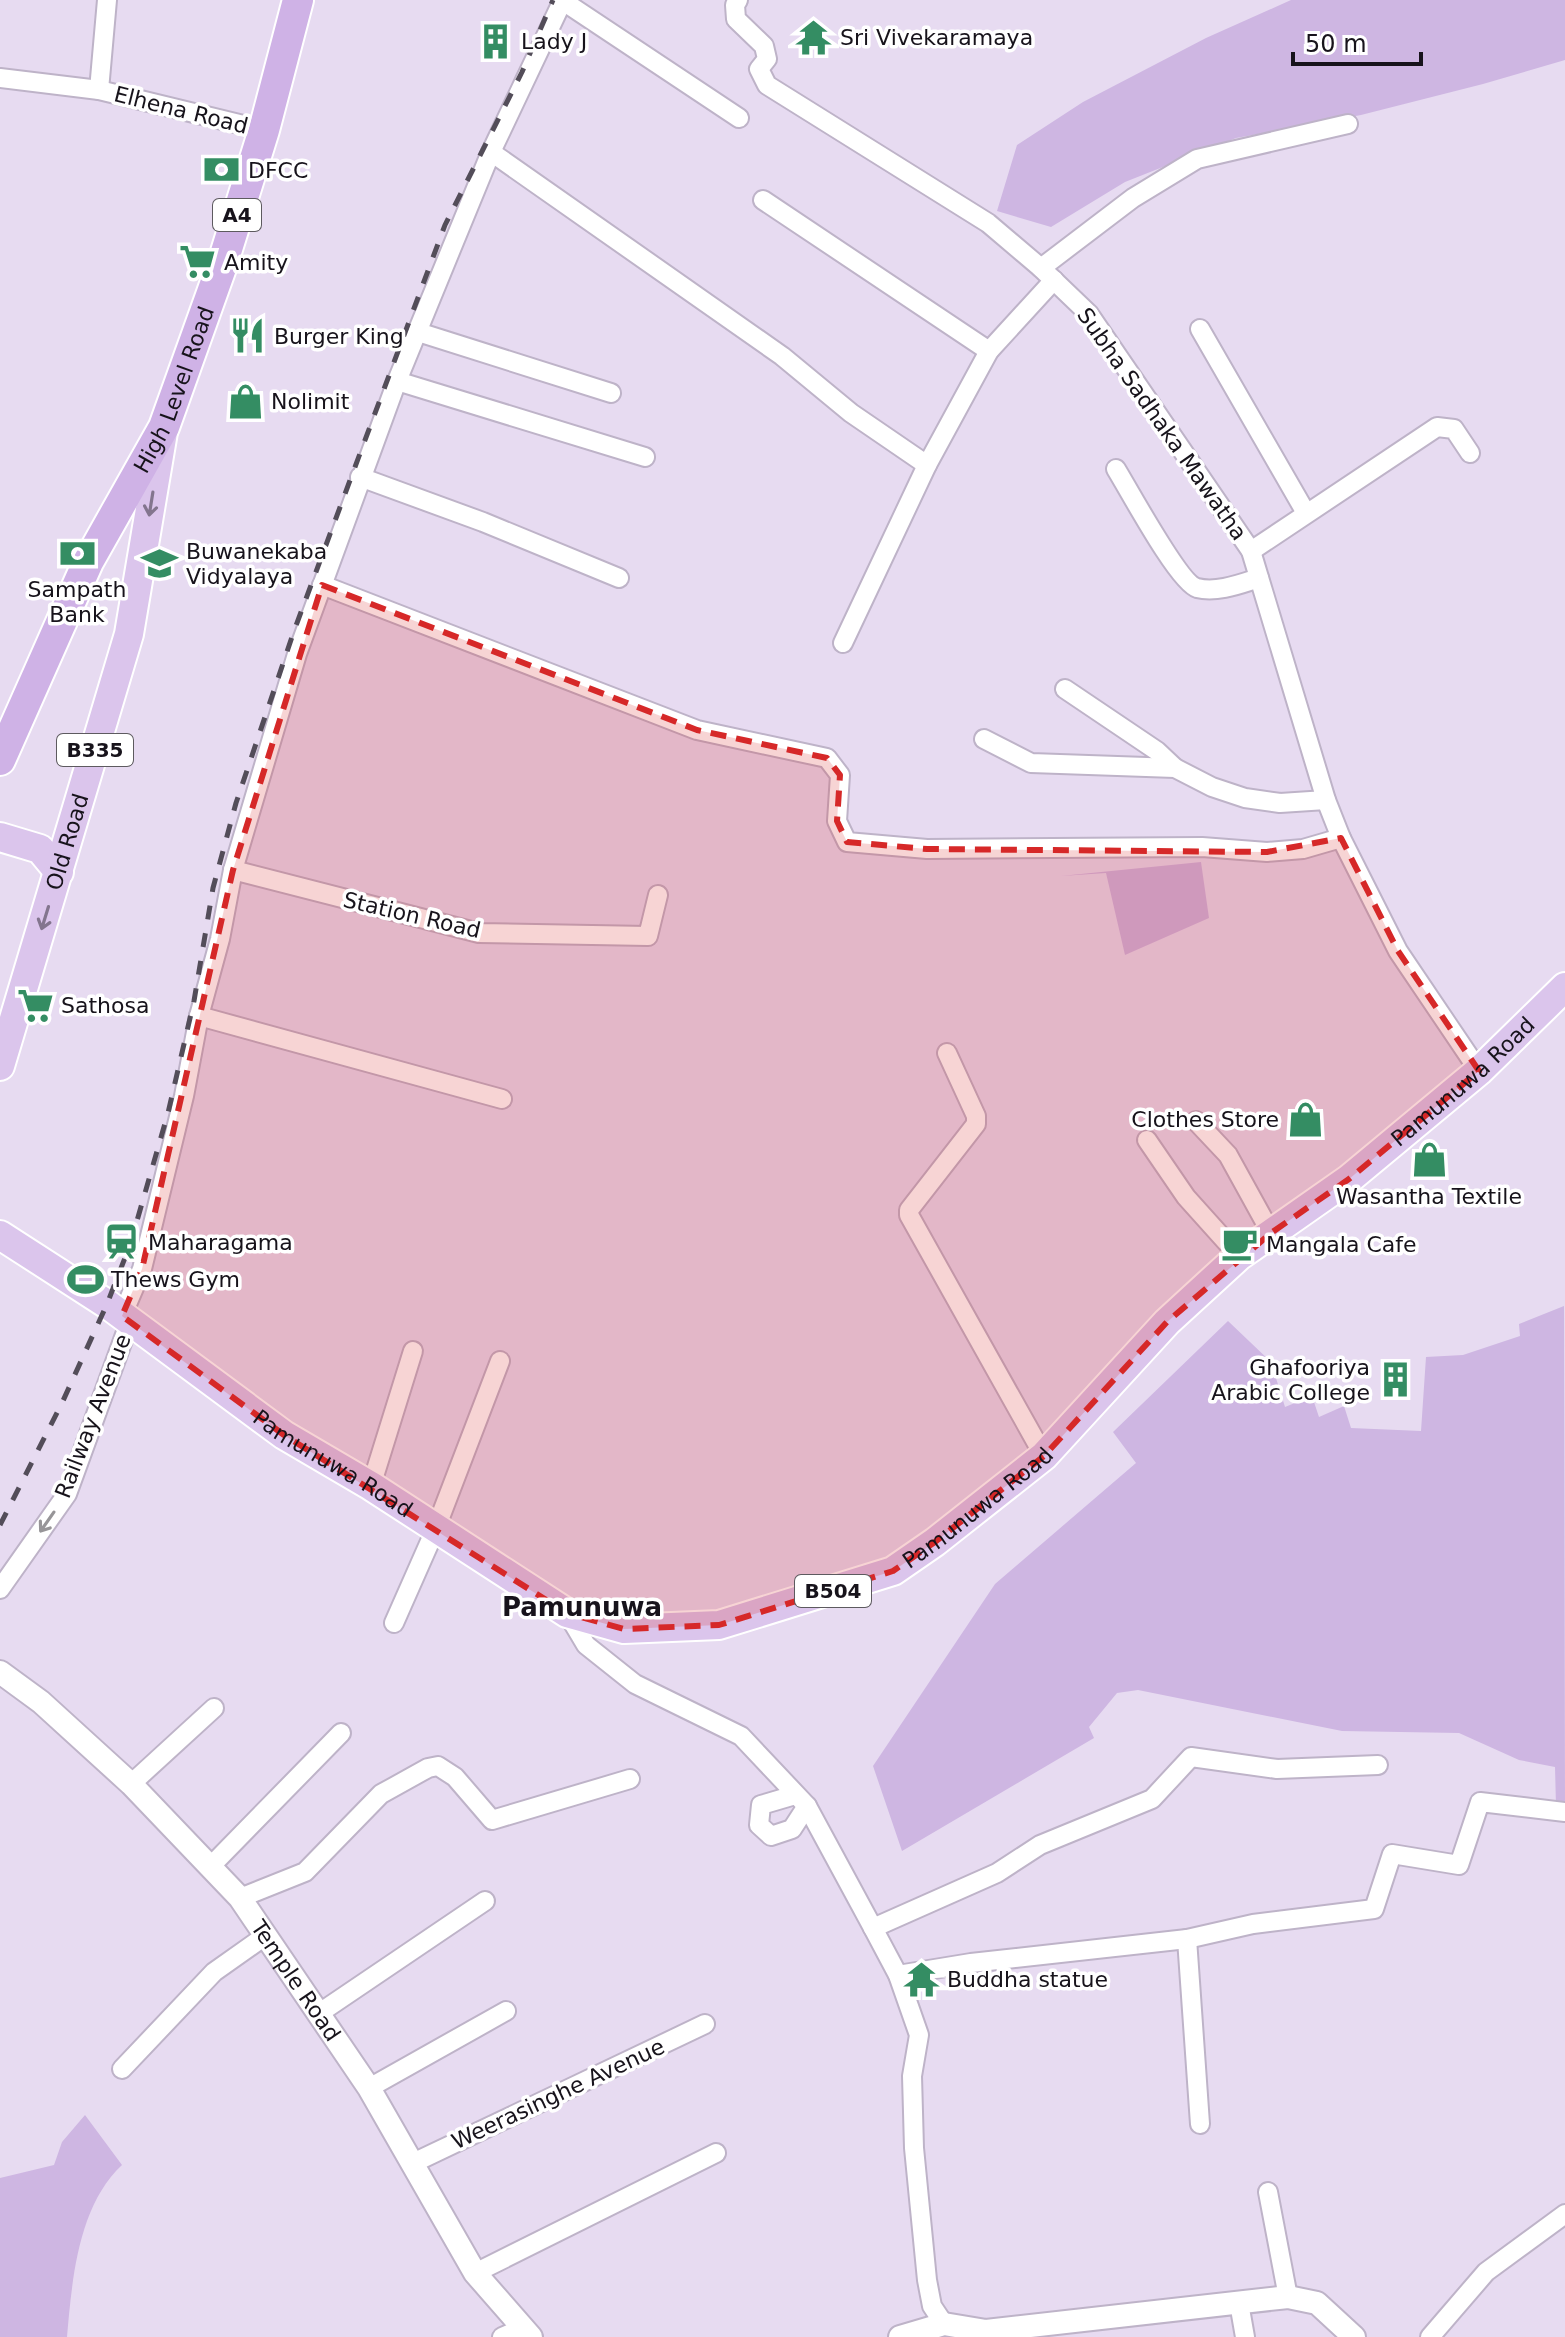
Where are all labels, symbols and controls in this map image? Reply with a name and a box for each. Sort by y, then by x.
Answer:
scale bar [1293,16,1421,66]
temple icon: Sri Vivekaramaya [795,18,833,56]
building icon: Lady J [476,22,514,60]
place label: Sri Vivekaramaya [840,25,1033,50]
place label: Lady J [521,29,587,54]
text: 50 m [1305,30,1367,58]
street label: Elhena Road [111,81,251,139]
bank icon: DFCC [203,151,241,189]
place label: DFCC [248,158,308,183]
road number: A4 [213,199,261,231]
supermarket icon: Amity [179,243,217,281]
place label: Amity [224,250,288,275]
street label: High Level Road [128,303,219,477]
street label: Subha Sadhaka Mawatha [1072,303,1252,545]
restaurant icon: Burger King [229,317,267,355]
place label: Burger King [274,324,404,349]
shop icon: Nolimit [226,382,264,420]
place label: Nolimit [271,389,350,414]
one-way arrow [143,491,158,516]
bank icon: Sampath Bank [58,534,96,572]
place label: Buwanekaba Vidyalaya [186,539,327,589]
school or university icon: Buwanekaba Vidyalaya [141,545,179,583]
place label: Sampath Bank [28,577,126,627]
road number: B335 [57,734,133,766]
street label: Old Road [41,790,93,893]
street label: Station Road [341,887,483,943]
one-way arrow [37,904,52,930]
supermarket icon: Sathosa [16,986,54,1024]
place label: Sathosa [61,993,149,1018]
street label: Pamunuwa Road [1386,1012,1539,1151]
shop icon: Clothes Store [1286,1100,1324,1138]
place label: Clothes Store [1131,1107,1279,1132]
shop icon: Wasantha Textile [1410,1141,1448,1179]
place label: Wasantha Textile [1336,1184,1522,1209]
station icon: Maharagama [103,1223,141,1261]
cafe icon: Mangala Cafe [1221,1225,1259,1263]
place label: Maharagama [148,1230,293,1255]
place label: Mangala Cafe [1266,1232,1417,1257]
sports icon: Thews Gym [66,1260,104,1298]
place label: Thews Gym [110,1267,240,1292]
street label: Railway Avenue [50,1330,136,1502]
place label: Ghafooriya Arabic College [1211,1355,1370,1405]
building icon: Ghafooriya Arabic College [1377,1361,1415,1399]
street label: Pamunuwa Road [249,1404,417,1522]
street label: Pamunuwa Road [898,1442,1058,1573]
one-way arrow [39,1510,55,1532]
road number: B504 [795,1575,871,1607]
district label: Pamunuwa [502,1592,662,1622]
street label: Temple Road [246,1915,346,2046]
temple icon: Buddha statue [902,1960,940,1998]
place label: Buddha statue [947,1967,1108,1992]
street label: Weerasinghe Avenue [448,2034,668,2154]

